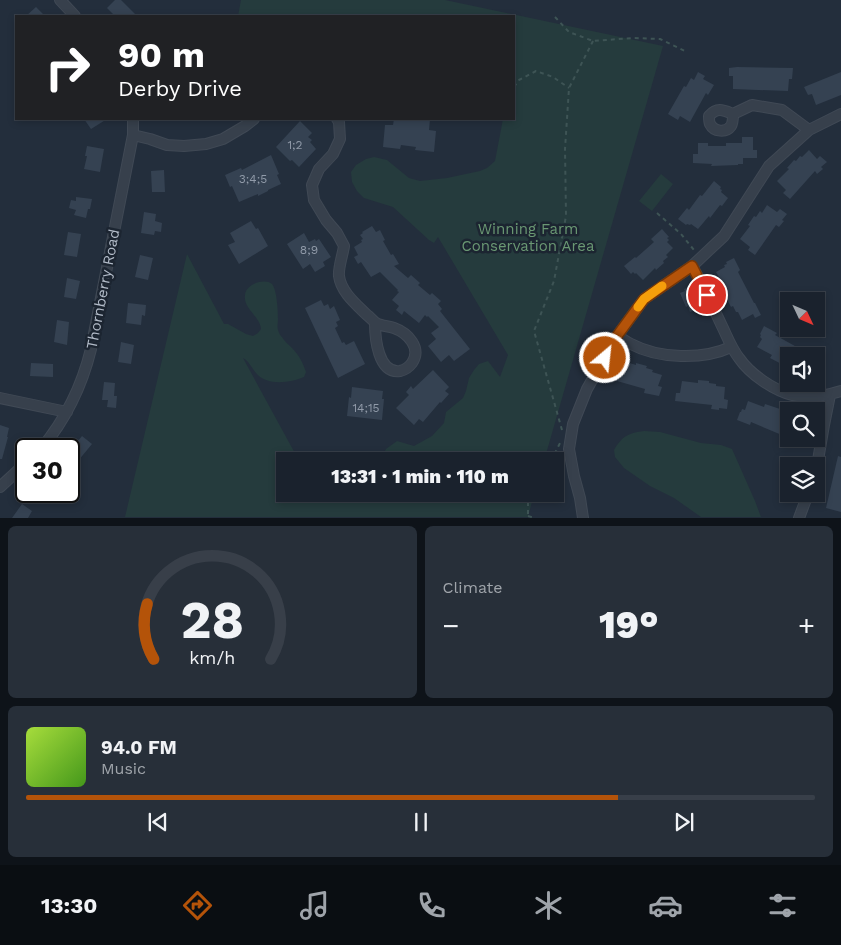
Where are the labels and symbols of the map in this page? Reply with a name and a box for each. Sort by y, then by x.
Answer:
house number: 1;2 [287,138,303,152]
house number: 3;4;5 [239,172,267,186]
park label: Winning Farm Conservation Area [461,220,595,255]
street label: Thornberry Road [83,227,123,351]
house number: 8;9 [300,243,318,257]
pin [686,274,728,316]
north arrow [780,292,825,338]
position arrow [578,331,630,383]
house number: 14;15 [352,401,380,415]
speed limit sign: 30 [15,438,80,503]

